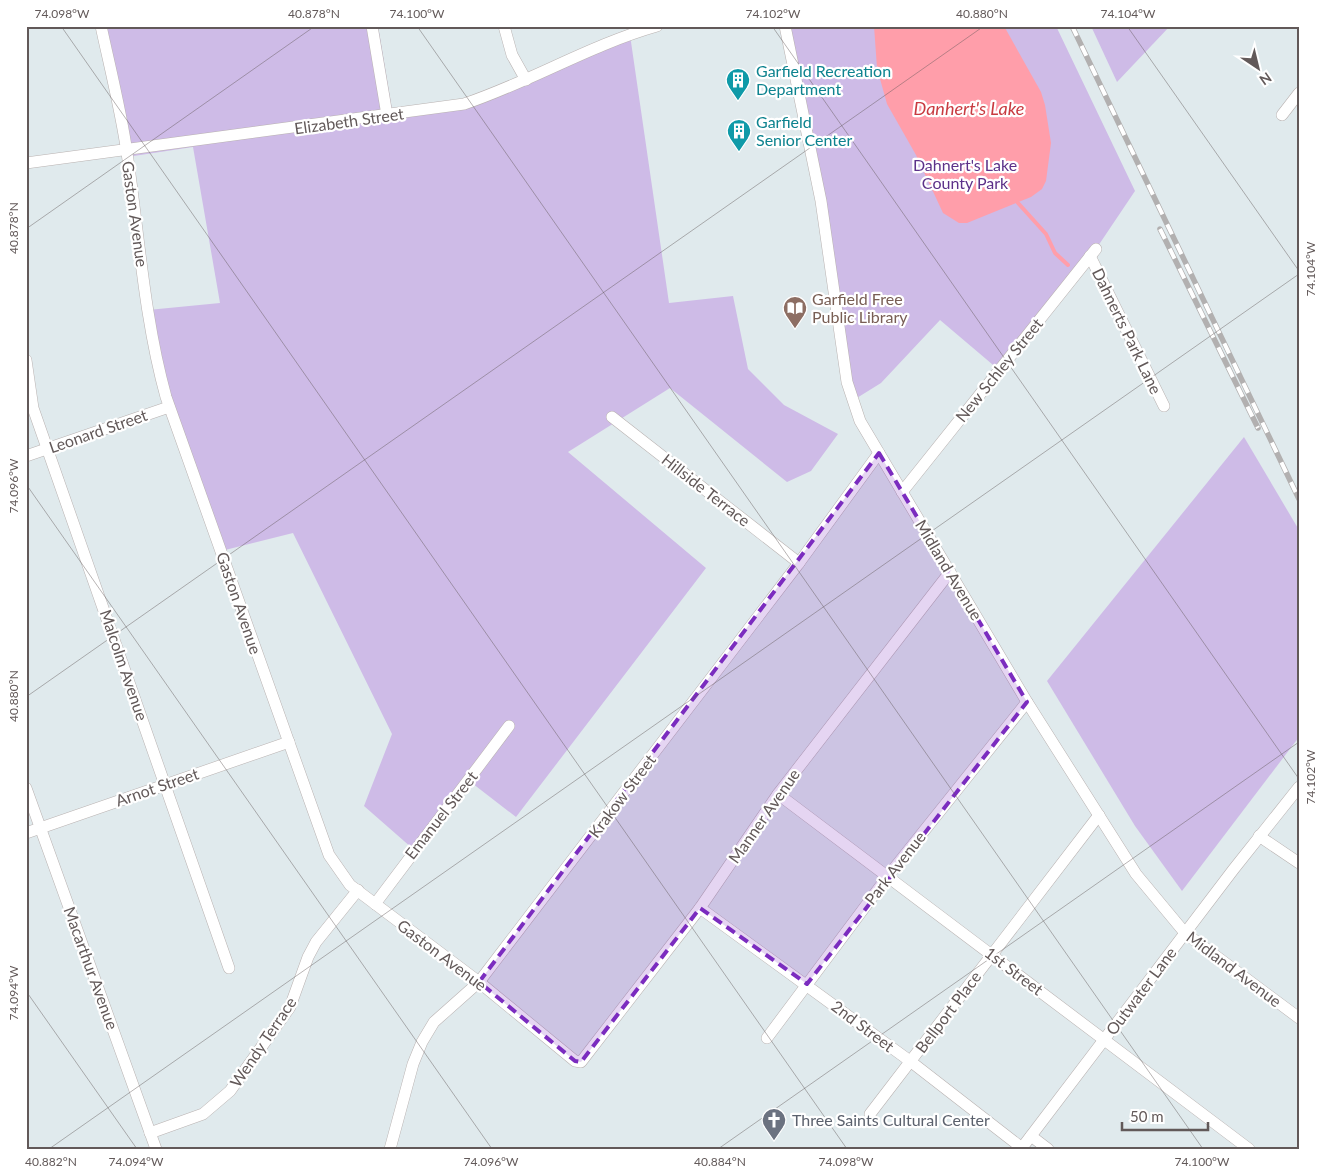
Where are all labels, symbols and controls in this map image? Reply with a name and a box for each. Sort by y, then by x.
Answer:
text: 74.098°W [34,6,90,21]
text: 40.878°N [288,6,340,21]
text: 74.100°W [389,6,445,21]
text: 74.102°W [745,6,801,21]
text: 40.880°N [956,6,1008,21]
text: 74.104°W [1100,6,1156,21]
north arrow [1232,42,1282,92]
place label: Garfield Recreation Department [756,61,891,98]
building icon: Garfield Recreation Department [725,67,751,101]
text: N [1256,69,1275,89]
water label: Danhert's Lake [914,97,1024,119]
street label: Elizabeth Street [293,103,405,138]
place label: Garfield Senior Center [756,112,852,149]
building icon: Garfield Senior Center [726,118,752,152]
park label: Dahnert's Lake County Park [913,155,1017,192]
street label: Gaston Avenue [119,160,152,268]
text: 40.878°N [6,202,21,254]
text: 74.104°W [1303,241,1318,297]
street label: Dahnerts Park Lane [1089,265,1166,397]
place label: Garfield Free Public Library [812,289,908,326]
library icon: Garfield Free Public Library [782,295,808,329]
street label: New Schley Street [951,314,1046,425]
street label: Leonard Street [46,405,150,456]
street label: Hillside Terrace [658,449,754,530]
text: 74.096°W [6,458,21,514]
street label: Midland Avenue [912,516,987,623]
street label: Gaston Avenue [213,549,266,656]
street label: Malcolm Avenue [97,607,152,723]
text: 40.880°N [6,670,21,722]
text: 74.102°W [1303,749,1318,805]
street label: Krakow Street [584,750,659,841]
street label: Arnot Street [113,763,201,810]
street label: Manner Avenue [724,765,803,867]
street label: Emanuel Street [400,767,481,862]
street label: Park Avenue [860,827,929,908]
street label: Macarthur Avenue [60,904,123,1032]
street label: Gaston Avenue [394,915,491,994]
street label: Midland Avenue [1183,927,1285,1010]
street label: 1st Street [981,943,1047,999]
street label: Outwater Lane [1101,943,1180,1038]
text: 74.094°W [6,965,21,1021]
street label: Bellport Place [911,967,984,1056]
street label: Wendy Terrace [225,993,300,1090]
street label: 2nd Street [828,996,899,1055]
scale bar [1122,1100,1209,1132]
church icon: Three Saints Cultural Center [761,1107,787,1141]
text: 50 m [1130,1107,1164,1125]
place label: Three Saints Cultural Center [792,1110,990,1129]
text: 40.882°N [25,1154,77,1169]
text: 74.094°W [108,1154,164,1169]
text: 74.096°W [463,1154,519,1169]
text: 40.884°N [694,1154,746,1169]
text: 74.098°W [818,1154,874,1169]
text: 74.100°W [1174,1154,1230,1169]

